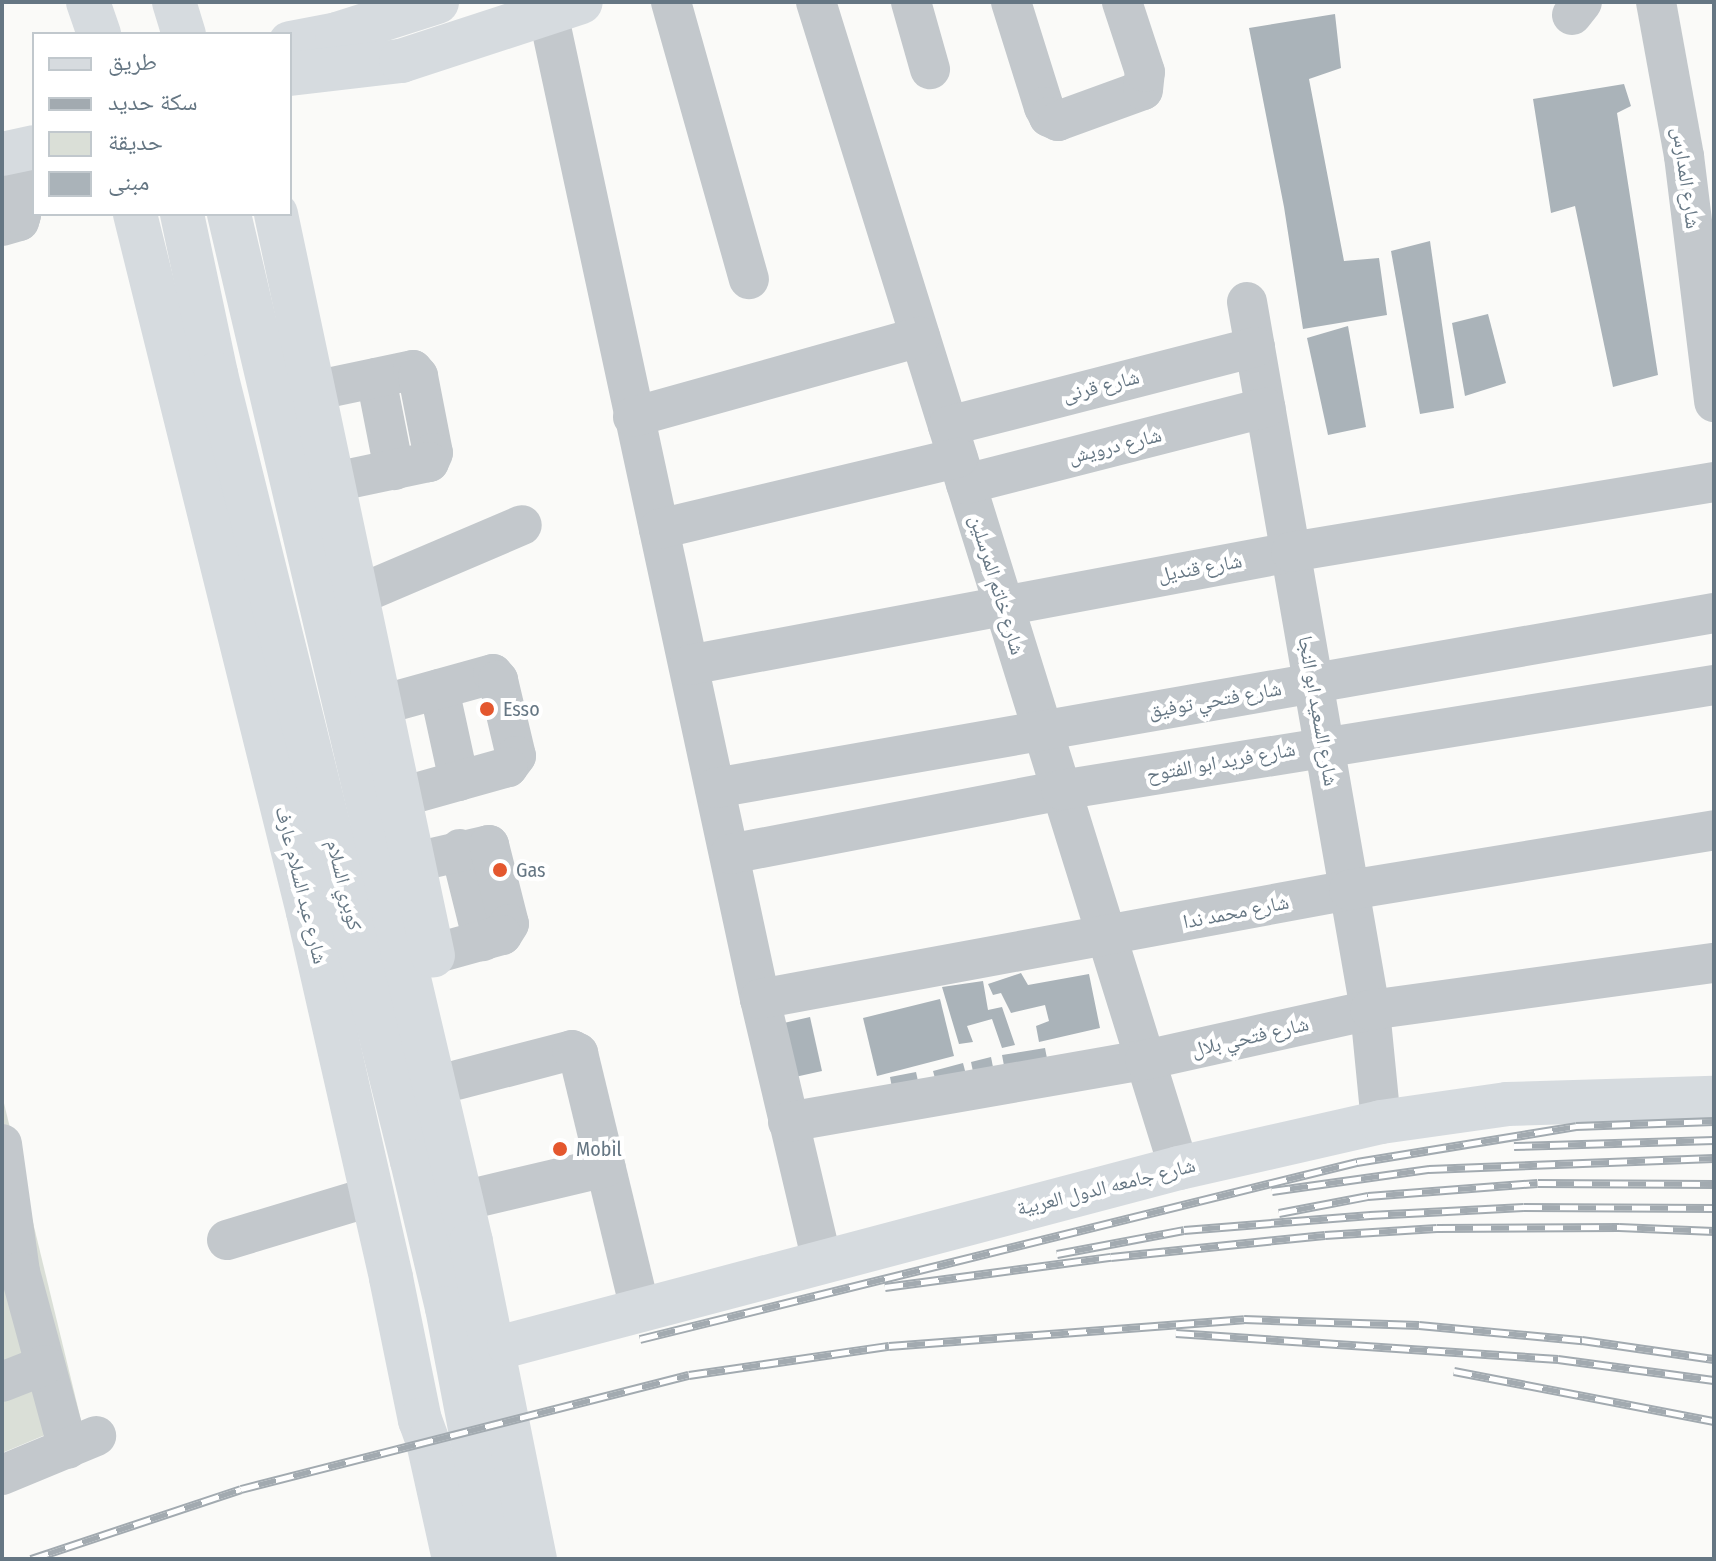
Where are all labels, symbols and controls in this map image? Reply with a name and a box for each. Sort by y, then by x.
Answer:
legend [32,32,292,216]
text: طريق [108,48,157,76]
text: سكة حديد [108,88,198,116]
street label: شارع المدارس [1667,126,1705,230]
text: حديقة [108,128,163,156]
text: مبنى [108,168,149,196]
street label: شارع قرنى [1060,365,1142,407]
street label: شارع درويش [1066,423,1164,469]
street label: شارع خاتم المرسلين [964,512,1030,658]
street label: شارع قنديل [1156,549,1244,587]
street label: شارع السعيد ابو النجا [1293,634,1343,788]
street label: شارع فتحي توفيق [1147,676,1283,724]
place label: Esso [503,697,540,721]
marker: Esso [478,700,496,718]
street label: شارع فريد ابو الفتوح [1145,737,1297,787]
street label: شارع عبد السلام عارف [270,804,332,966]
street label: كوبري السلام [321,837,367,933]
place label: Gas [516,858,546,882]
marker: Gas [491,861,509,879]
street label: شارع محمد ندا [1181,890,1291,934]
street label: شارع فتحي بلال [1189,1012,1311,1062]
place label: Mobil [576,1137,622,1161]
marker: Mobil [551,1140,569,1158]
street label: شارع جامعه الدول العربية [1014,1153,1198,1221]

